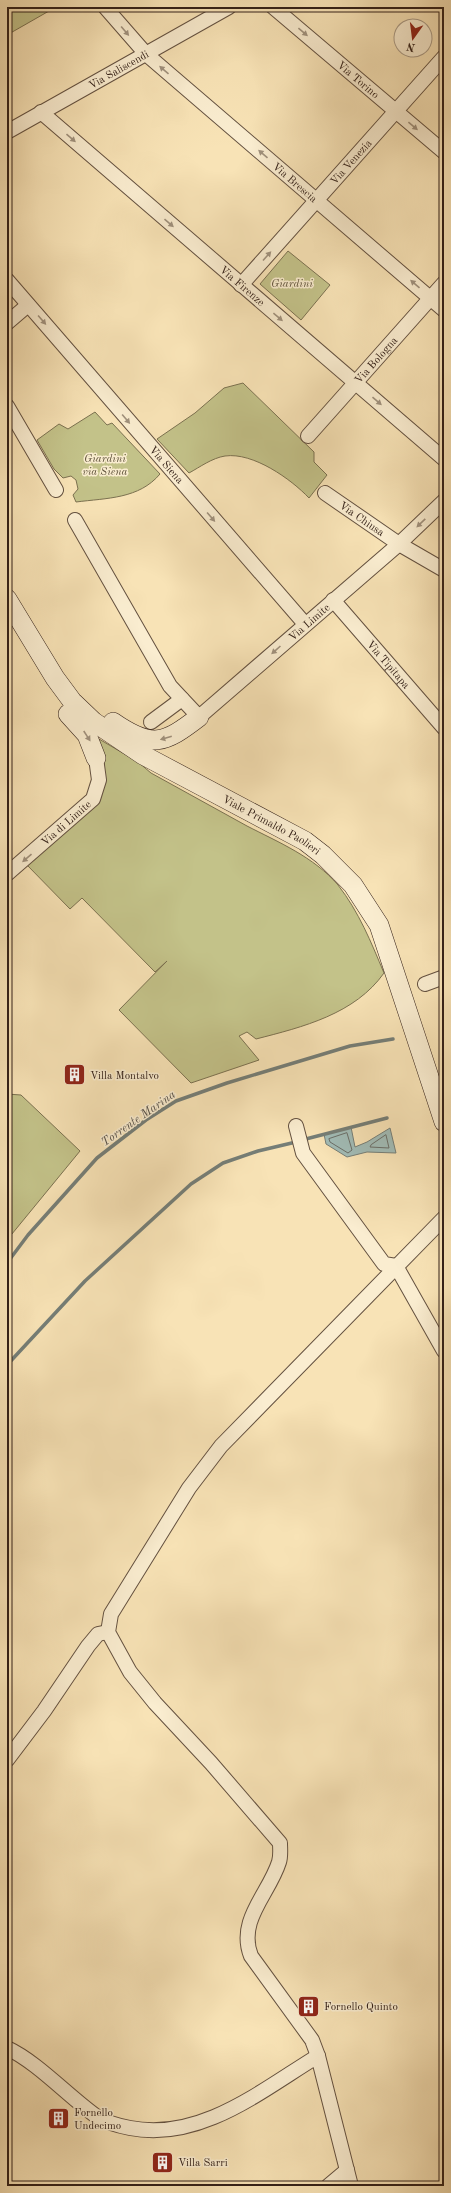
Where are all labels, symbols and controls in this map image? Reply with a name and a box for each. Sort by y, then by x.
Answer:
north arrow [393,18,433,58]
one-way arrow [120,25,129,36]
one-way arrow [298,28,308,37]
text: N [405,40,416,53]
street label: Via Saliscendi [87,49,151,92]
street label: Via Torino [334,60,380,101]
one-way arrow [159,65,169,74]
one-way arrow [407,121,418,130]
one-way arrow [65,133,76,142]
street label: Via Venezia [329,138,375,187]
one-way arrow [257,150,268,159]
street label: Via Brescia [270,161,319,206]
one-way arrow [164,218,174,227]
one-way arrow [263,251,272,261]
street label: Via Firenze [217,264,266,309]
park label: Giardini [271,279,313,290]
one-way arrow [409,280,420,289]
one-way arrow [273,312,284,321]
one-way arrow [37,315,46,325]
street label: Via Bologna [353,335,401,386]
one-way arrow [372,397,382,406]
one-way arrow [122,413,131,424]
street label: Via Siena [146,444,185,487]
park label: Giardini via Siena [82,454,128,478]
street label: Via Chiusa [337,500,386,539]
one-way arrow [207,512,216,522]
one-way arrow [416,518,426,528]
street label: Via Limite [287,602,333,644]
street label: Via Tipitapa [364,639,412,692]
one-way arrow [271,645,281,655]
one-way arrow [83,731,91,741]
one-way arrow [160,735,172,741]
street label: Viale Primaldo Paolieri [220,794,322,858]
street label: Via di Limite [40,799,94,849]
one-way arrow [21,853,32,862]
building icon: Villa Montalvo [61,1062,87,1088]
place label: Villa Montalvo [90,1071,159,1082]
water label: Torrente Marina [99,1088,178,1149]
building icon: Fornello Quinto [296,1993,322,2019]
place label: Fornello Quinto [324,2002,398,2013]
building icon: Fornello Undecimo [45,2105,71,2131]
place label: Fornello Undecimo [74,2108,121,2132]
building icon: Villa Sarri [149,2149,175,2175]
place label: Villa Sarri [178,2158,228,2169]

